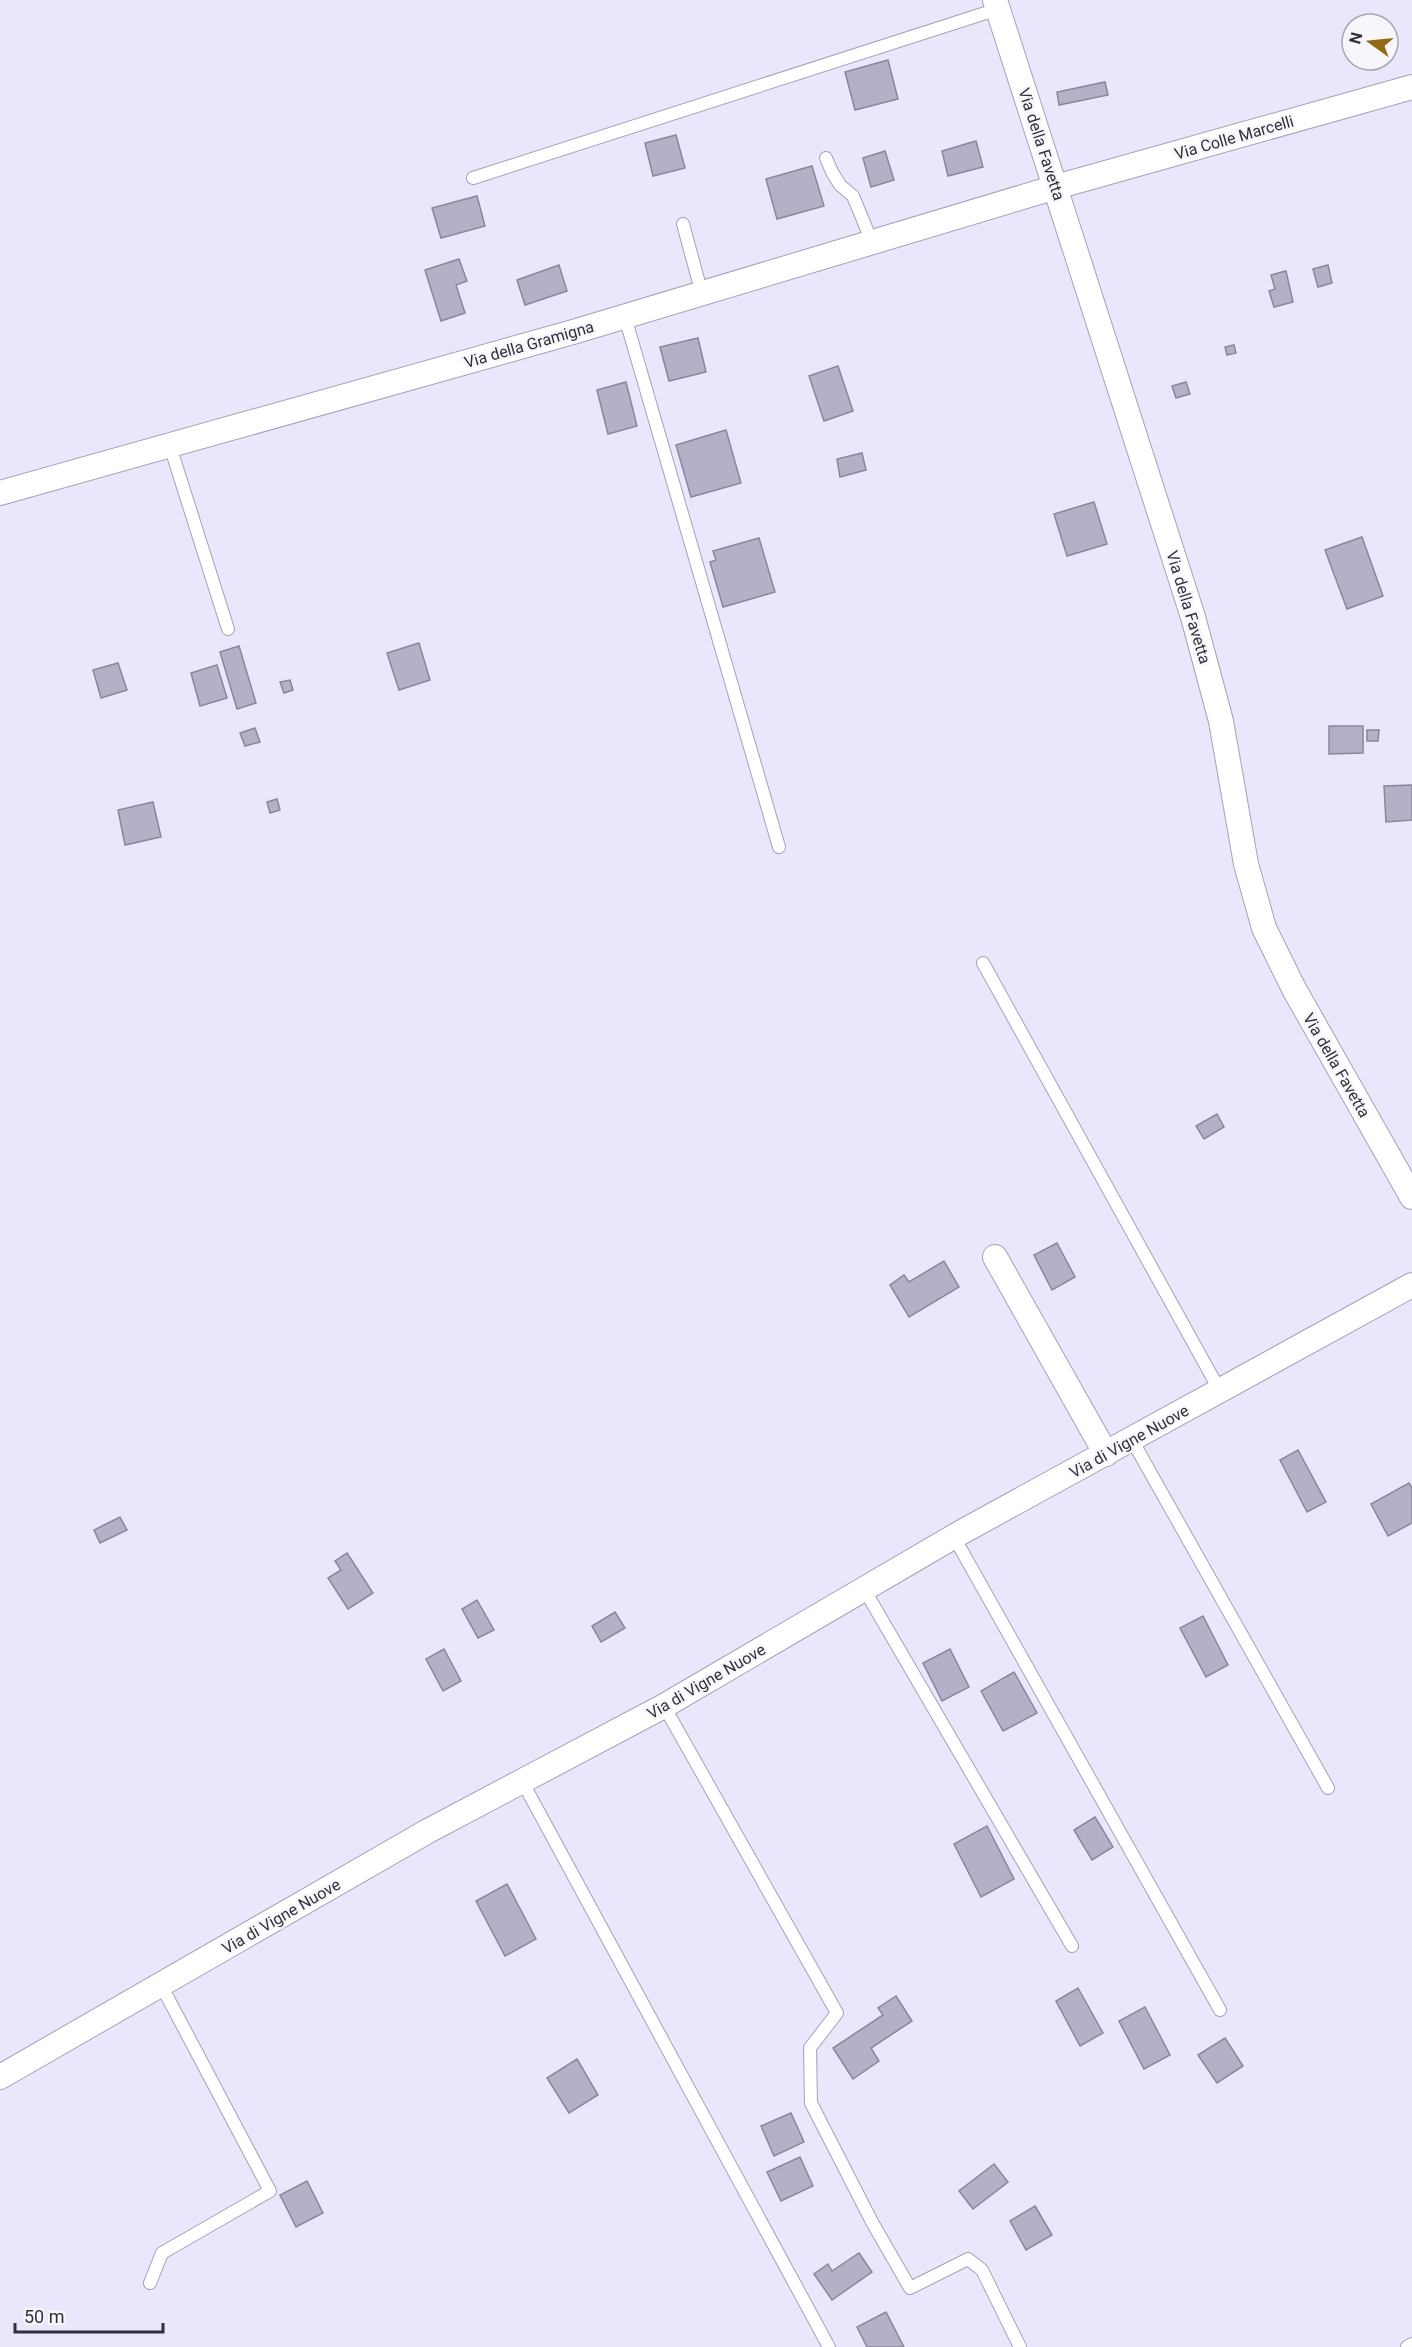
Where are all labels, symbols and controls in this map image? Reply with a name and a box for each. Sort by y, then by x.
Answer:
north arrow [1340,12,1400,72]
text: N [1345,30,1367,46]
street label: Via della Favetta [1014,85,1069,203]
street label: Via Colle Marcelli [1172,111,1296,164]
street label: Via della Gramigna [462,317,596,372]
street label: Via della Favetta [1162,548,1215,666]
street label: Via della Favetta [1299,1010,1374,1121]
street label: Via di Vigne Nuove [1066,1401,1192,1482]
street label: Via di Vigne Nuove [644,1640,769,1723]
street label: Via di Vigne Nuove [219,1875,344,1958]
scale bar [15,2296,164,2334]
text: 50 m [24,2306,64,2327]

